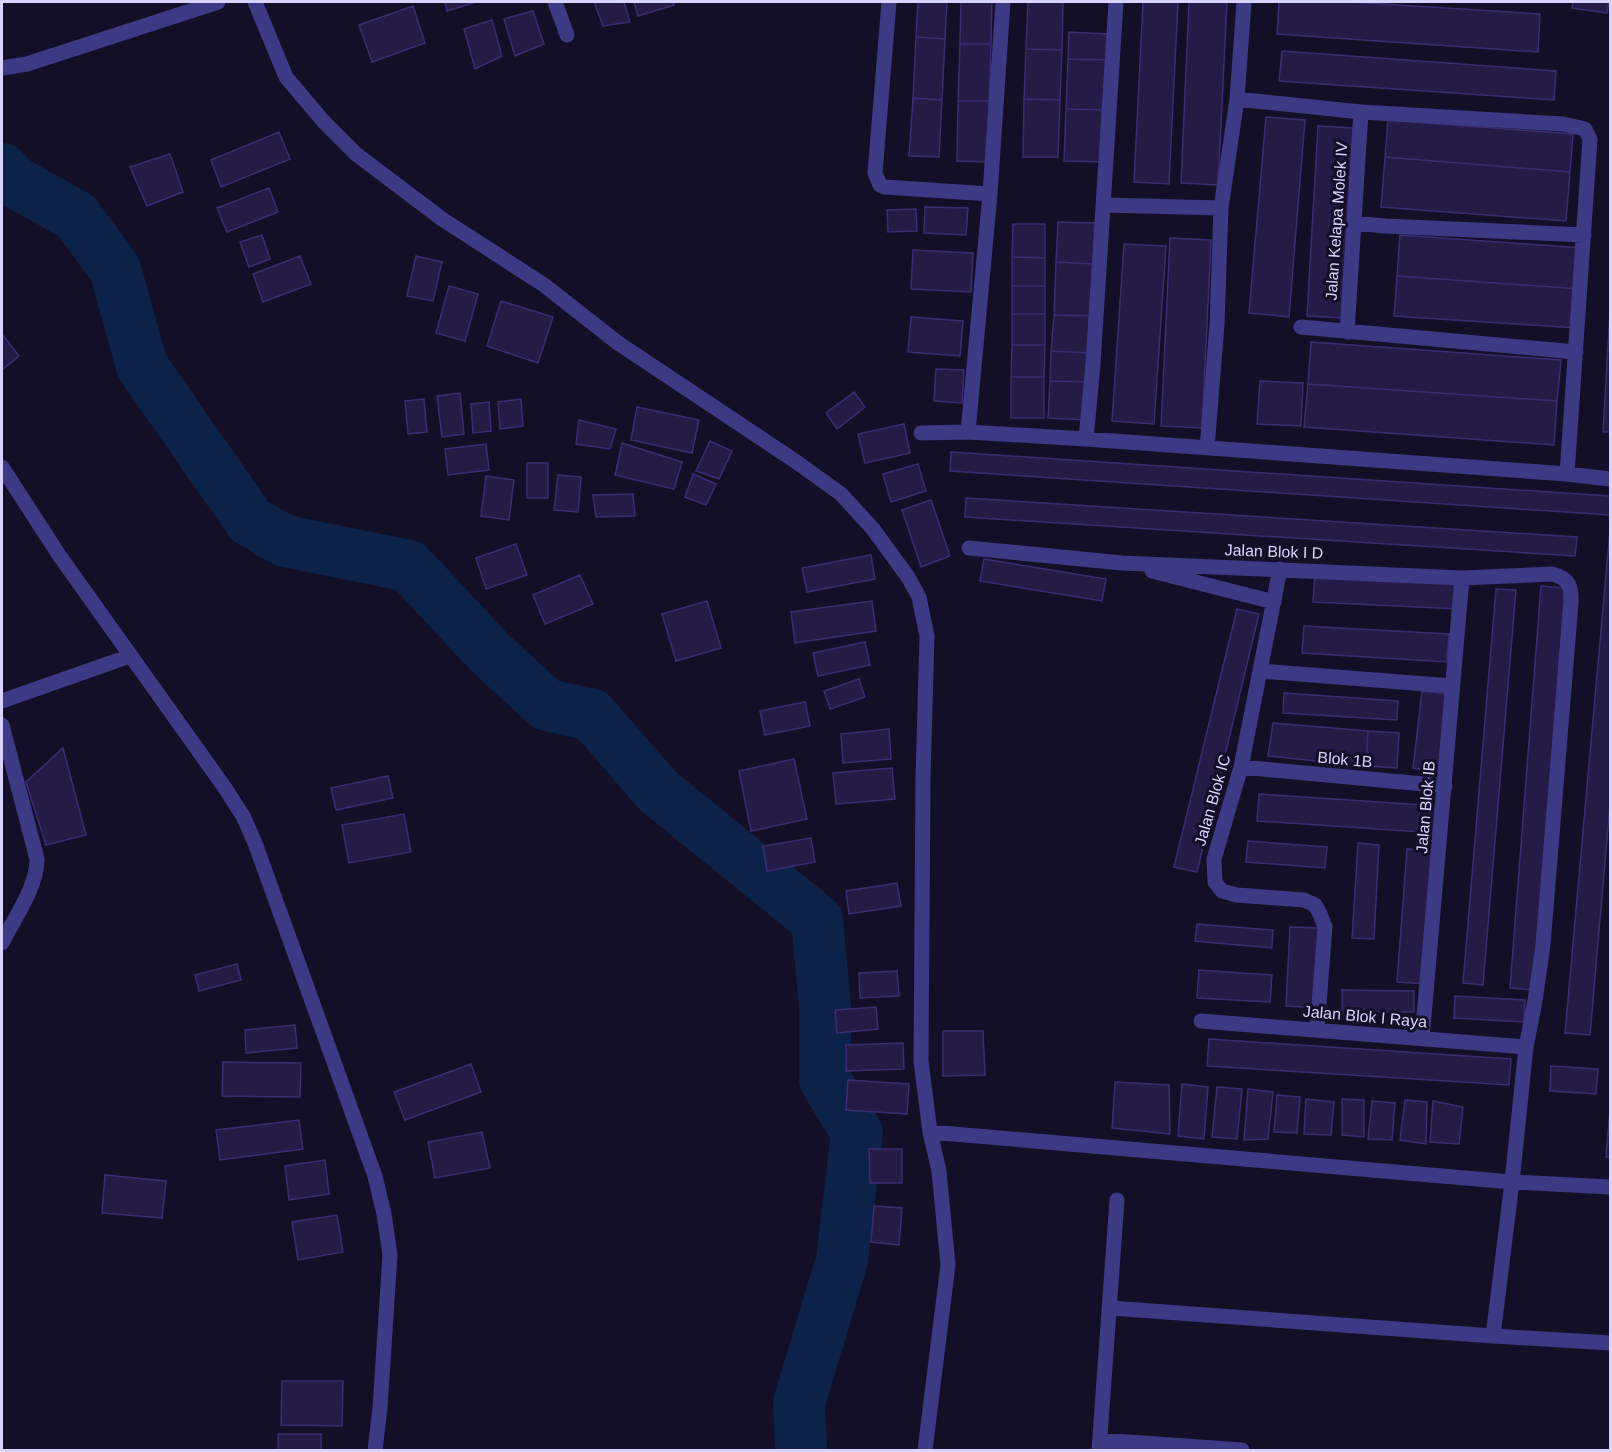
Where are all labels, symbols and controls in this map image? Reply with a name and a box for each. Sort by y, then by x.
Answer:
street label: Jalan Kelapa Molek IV [1322,141,1351,301]
street label: Jalan Blok I D [1224,541,1324,562]
street label: Blok 1B [1317,749,1373,770]
street label: Jalan Blok IC [1191,752,1234,848]
street label: Jalan Blok IB [1413,760,1438,854]
street label: Jalan Blok I Raya [1302,1003,1428,1030]

